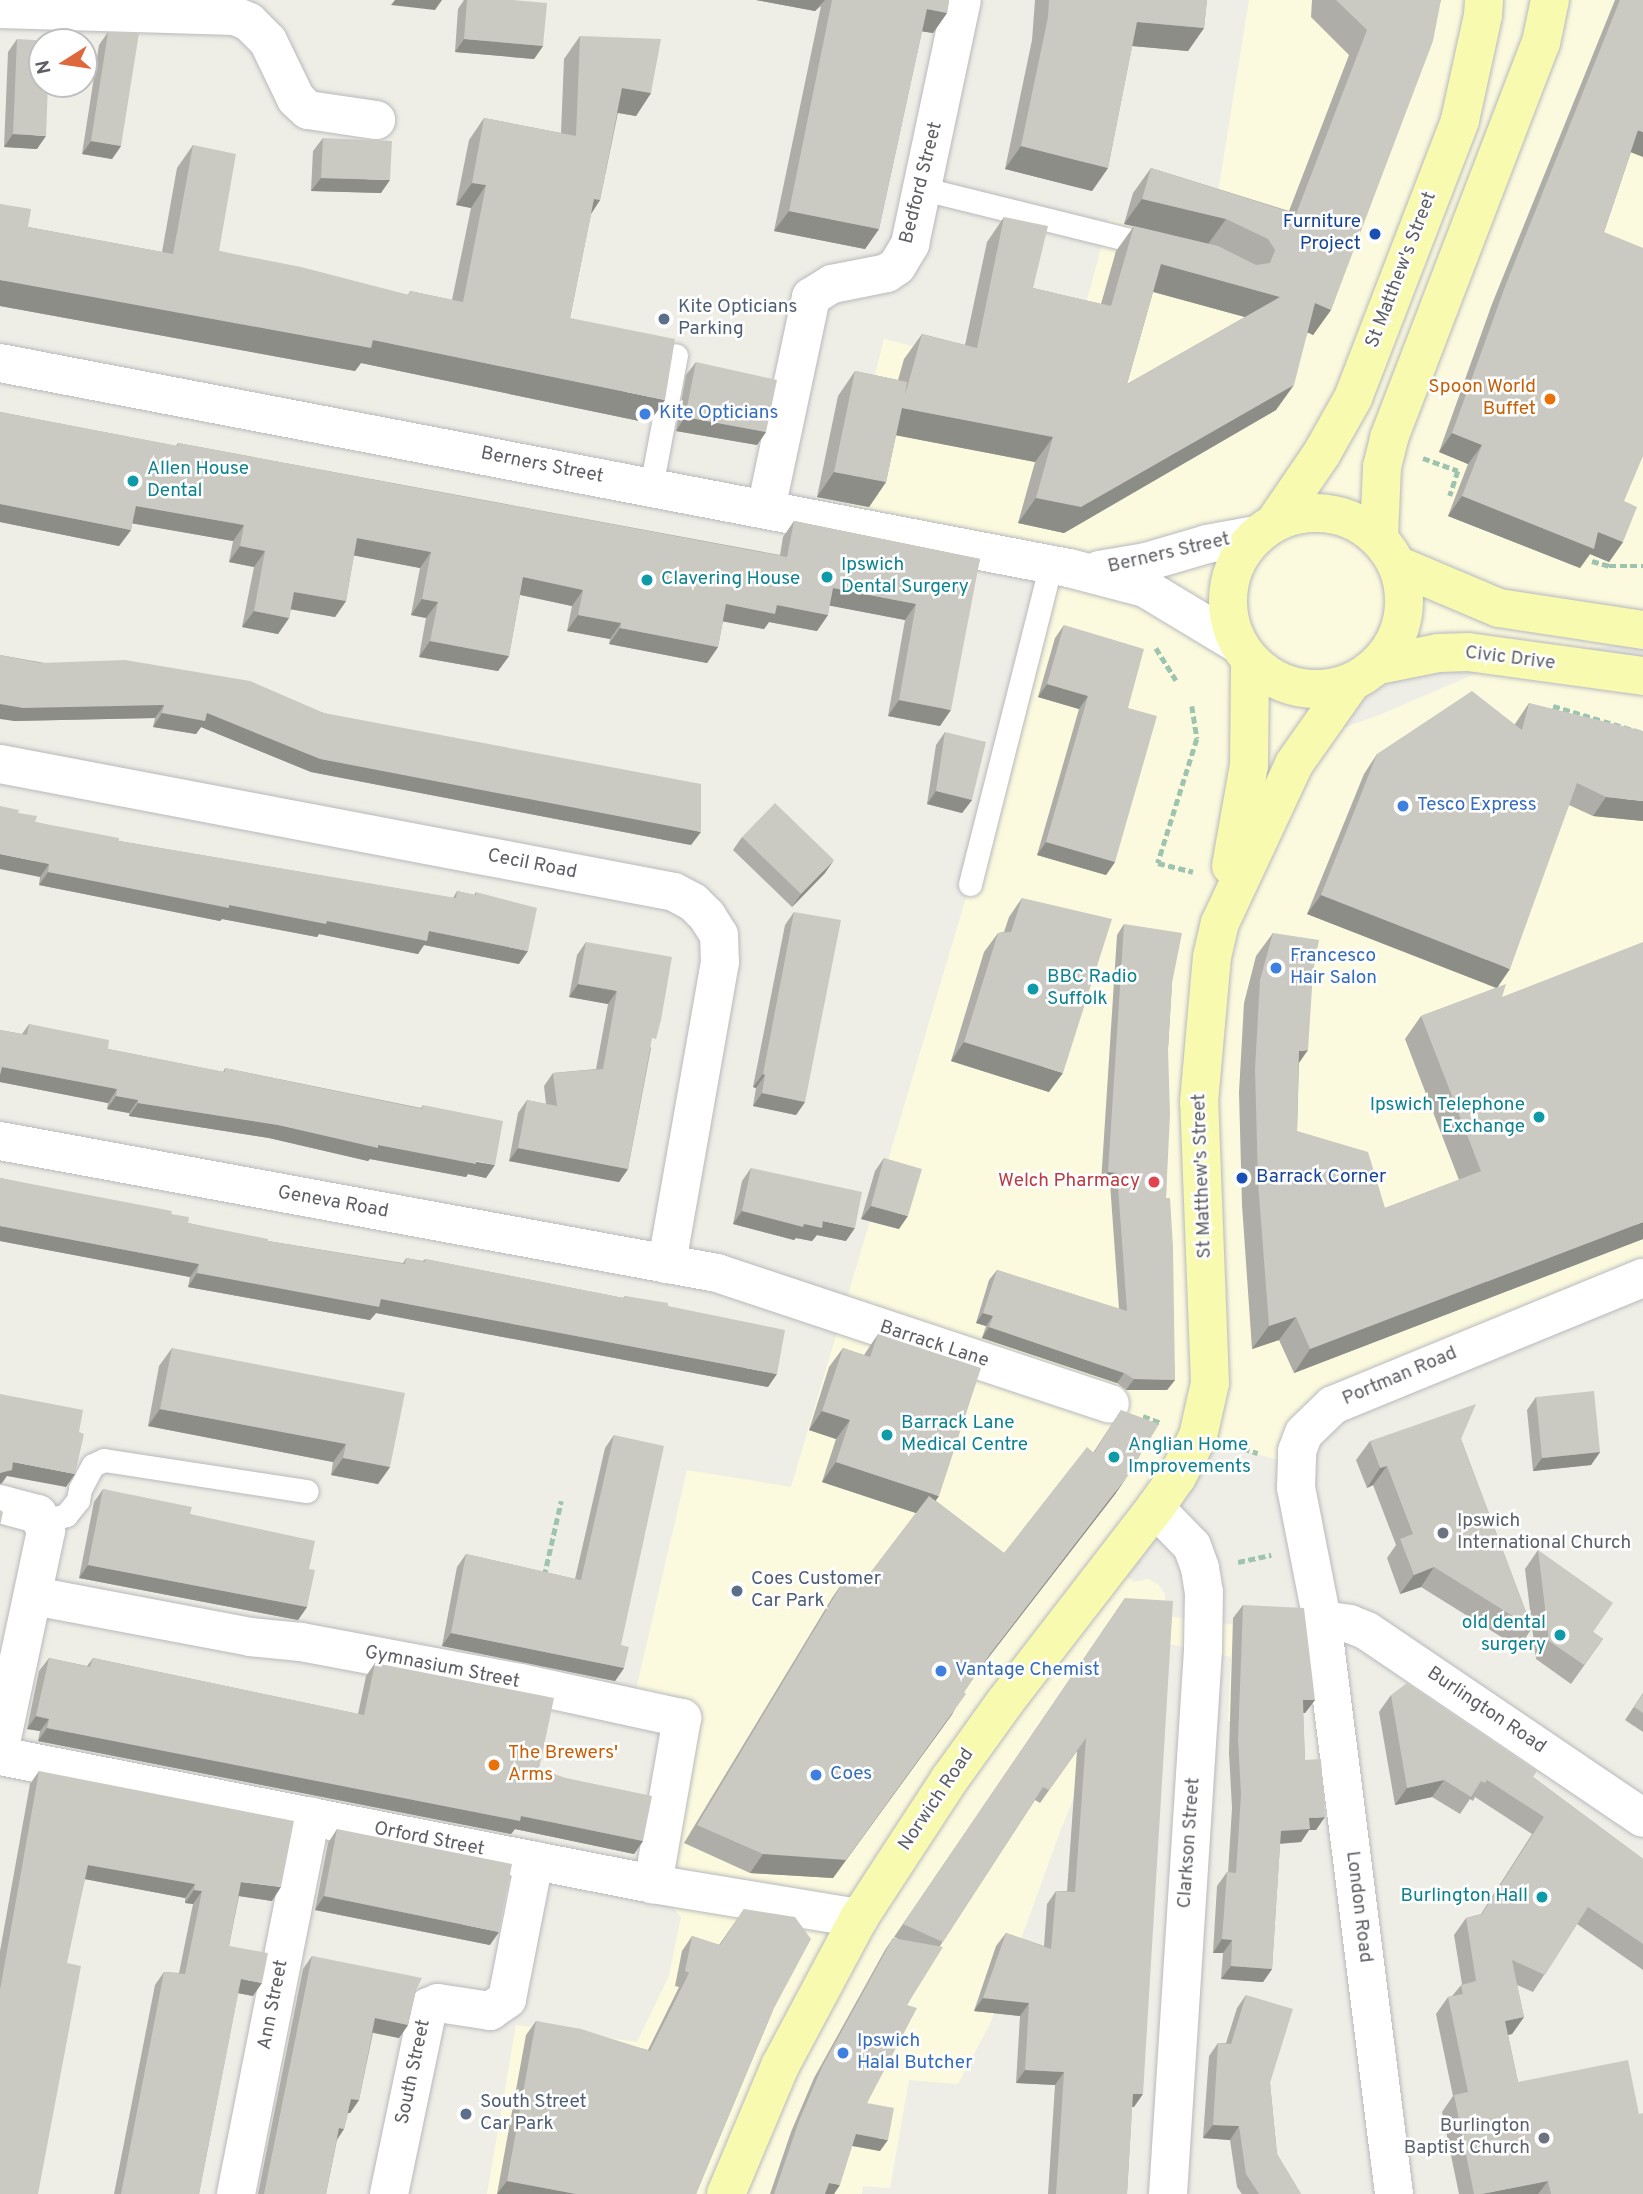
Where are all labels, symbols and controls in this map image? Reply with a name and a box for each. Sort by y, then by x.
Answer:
north arrow [28,28,98,98]
text: N [31,58,58,76]
street label: Bedford Street [896,120,948,246]
street label: St Matthew's Street [1362,189,1442,351]
place label: Furniture Project [1283,212,1361,256]
marker: Furniture Project [1367,226,1383,242]
place label: Kite Opticians Parking [678,297,797,341]
marker: Kite Opticians Parking [656,311,672,327]
place label: Spoon World Buffet [1428,377,1536,421]
marker: Spoon World Buffet [1542,391,1558,407]
place label: Kite Opticians [659,403,778,425]
marker: Kite Opticians [637,406,653,422]
street label: Berners Street [479,443,605,489]
place label: Allen House Dental [147,459,249,503]
marker: Allen House Dental [125,473,141,489]
street label: Berners Street [1106,529,1232,579]
place label: Ipswich Dental Surgery [841,555,969,599]
place label: Clavering House [661,569,800,591]
marker: Ipswich Dental Surgery [819,569,835,585]
marker: Clavering House [639,572,655,588]
street label: Civic Drive [1464,642,1556,676]
place label: Tesco Express [1417,795,1537,817]
marker: Tesco Express [1395,798,1411,814]
street label: Cecil Road [485,845,579,885]
place label: Francesco Hair Salon [1290,946,1377,990]
marker: Francesco Hair Salon [1268,960,1284,976]
place label: BBC Radio Suffolk [1047,967,1137,1011]
marker: BBC Radio Suffolk [1025,981,1041,997]
street label: St Matthew's Street [1189,1093,1217,1259]
place label: Ipswich Telephone Exchange [1369,1095,1525,1139]
marker: Ipswich Telephone Exchange [1531,1109,1547,1125]
place label: Barrack Corner [1256,1167,1386,1189]
marker: Barrack Corner [1234,1170,1250,1186]
place label: Welch Pharmacy [998,1171,1140,1193]
marker: Welch Pharmacy [1146,1174,1162,1190]
street label: Geneva Road [276,1182,390,1224]
street label: Barrack Lane [876,1317,992,1373]
street label: Portman Road [1339,1343,1461,1411]
place label: Barrack Lane Medical Centre [901,1413,1028,1457]
marker: Barrack Lane Medical Centre [879,1427,895,1443]
place label: Anglian Home Improvements [1128,1435,1251,1479]
marker: Anglian Home Improvements [1106,1449,1122,1465]
place label: Ipswich International Church [1457,1511,1631,1555]
marker: Ipswich International Church [1435,1525,1451,1541]
place label: Coes Customer Car Park [751,1569,881,1613]
marker: Coes Customer Car Park [729,1583,745,1599]
place label: old dental surgery [1462,1613,1546,1657]
marker: old dental surgery [1552,1627,1568,1643]
street label: Gymnasium Street [363,1642,521,1694]
place label: Vantage Chemist [955,1660,1100,1682]
marker: Vantage Chemist [933,1663,949,1679]
street label: Burlington Road [1422,1663,1550,1759]
place label: The Brewers' Arms [508,1743,618,1787]
street label: Norwich Road [894,1745,980,1855]
marker: The Brewers' Arms [486,1757,502,1773]
place label: Coes [830,1764,872,1786]
marker: Coes [808,1767,824,1783]
street label: Clarkson Street [1174,1777,1206,1909]
street label: Orford Street [372,1818,486,1862]
street label: London Road [1340,1850,1376,1964]
place label: Burlington Hall [1401,1886,1528,1908]
marker: Burlington Hall [1534,1889,1550,1905]
street label: Ann Street [254,1958,294,2052]
street label: South Street [392,2017,436,2127]
place label: Ipswich Halal Butcher [857,2031,973,2075]
marker: Ipswich Halal Butcher [835,2045,851,2061]
place label: South Street Car Park [480,2092,587,2136]
marker: South Street Car Park [458,2106,474,2122]
place label: Burlington Baptist Church [1404,2116,1530,2160]
marker: Burlington Baptist Church [1536,2130,1552,2146]

